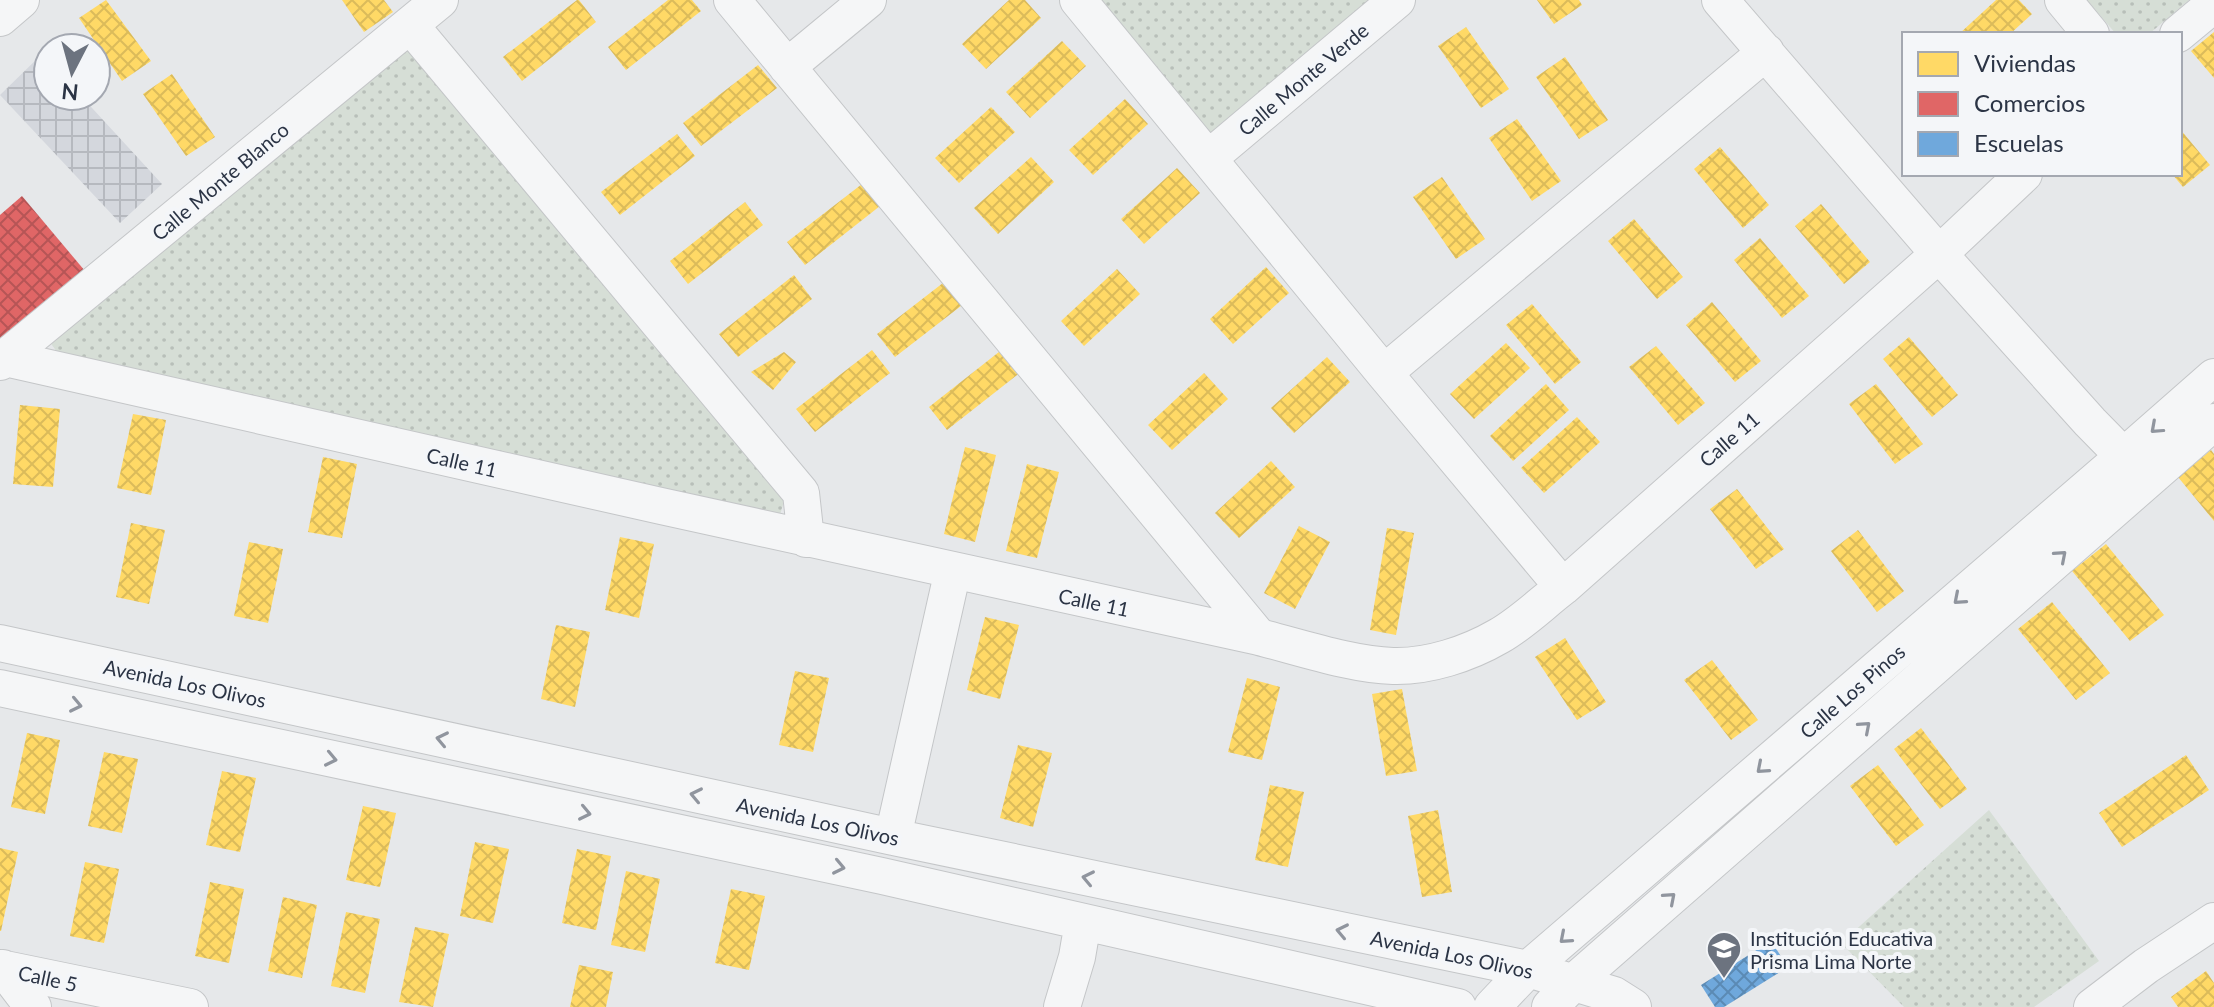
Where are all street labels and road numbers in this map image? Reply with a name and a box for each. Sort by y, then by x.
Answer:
street label: Calle Monte Verde [1233,18,1373,140]
street label: Calle Monte Blanco [147,117,293,245]
street label: Calle 11 [1694,406,1764,472]
street label: Calle 11 [424,442,500,482]
street label: Calle 11 [1056,583,1132,621]
street label: Calle Los Pinos [1795,639,1909,743]
street label: Avenida Los Olivos [102,654,268,712]
street label: Avenida Los Olivos [735,792,901,850]
street label: Avenida Los Olivos [1369,925,1535,983]
street label: Calle 5 [16,960,80,996]

